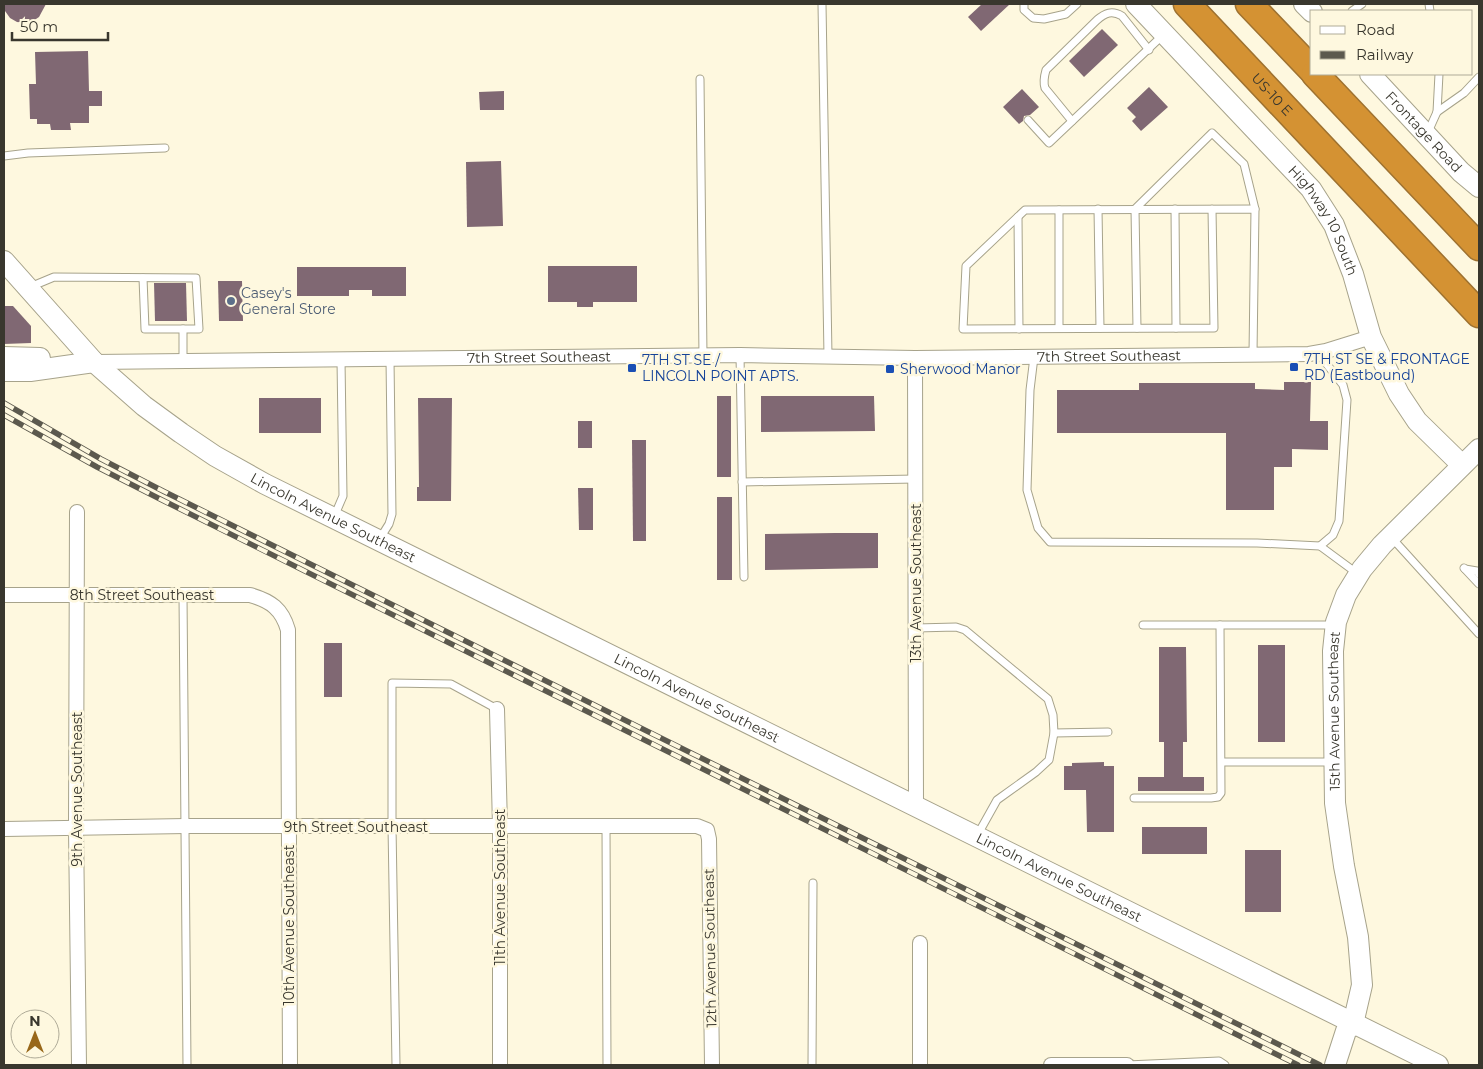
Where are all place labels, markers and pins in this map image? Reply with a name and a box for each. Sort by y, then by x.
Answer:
place label: Casey's General Store [241,284,336,318]
marker: Casey's General Store [225,295,237,307]
place label: 7TH ST SE & FRONTAGE RD (Eastbound) [1304,350,1470,384]
place label: 7TH ST SE / LINCOLN POINT APTS. [642,351,799,385]
place label: Sherwood Manor [900,360,1021,378]
marker: 7TH ST SE & FRONTAGE RD (Eastbound) [1288,361,1300,373]
marker: 7TH ST SE / LINCOLN POINT APTS. [626,362,638,374]
marker: Sherwood Manor [884,363,896,375]

